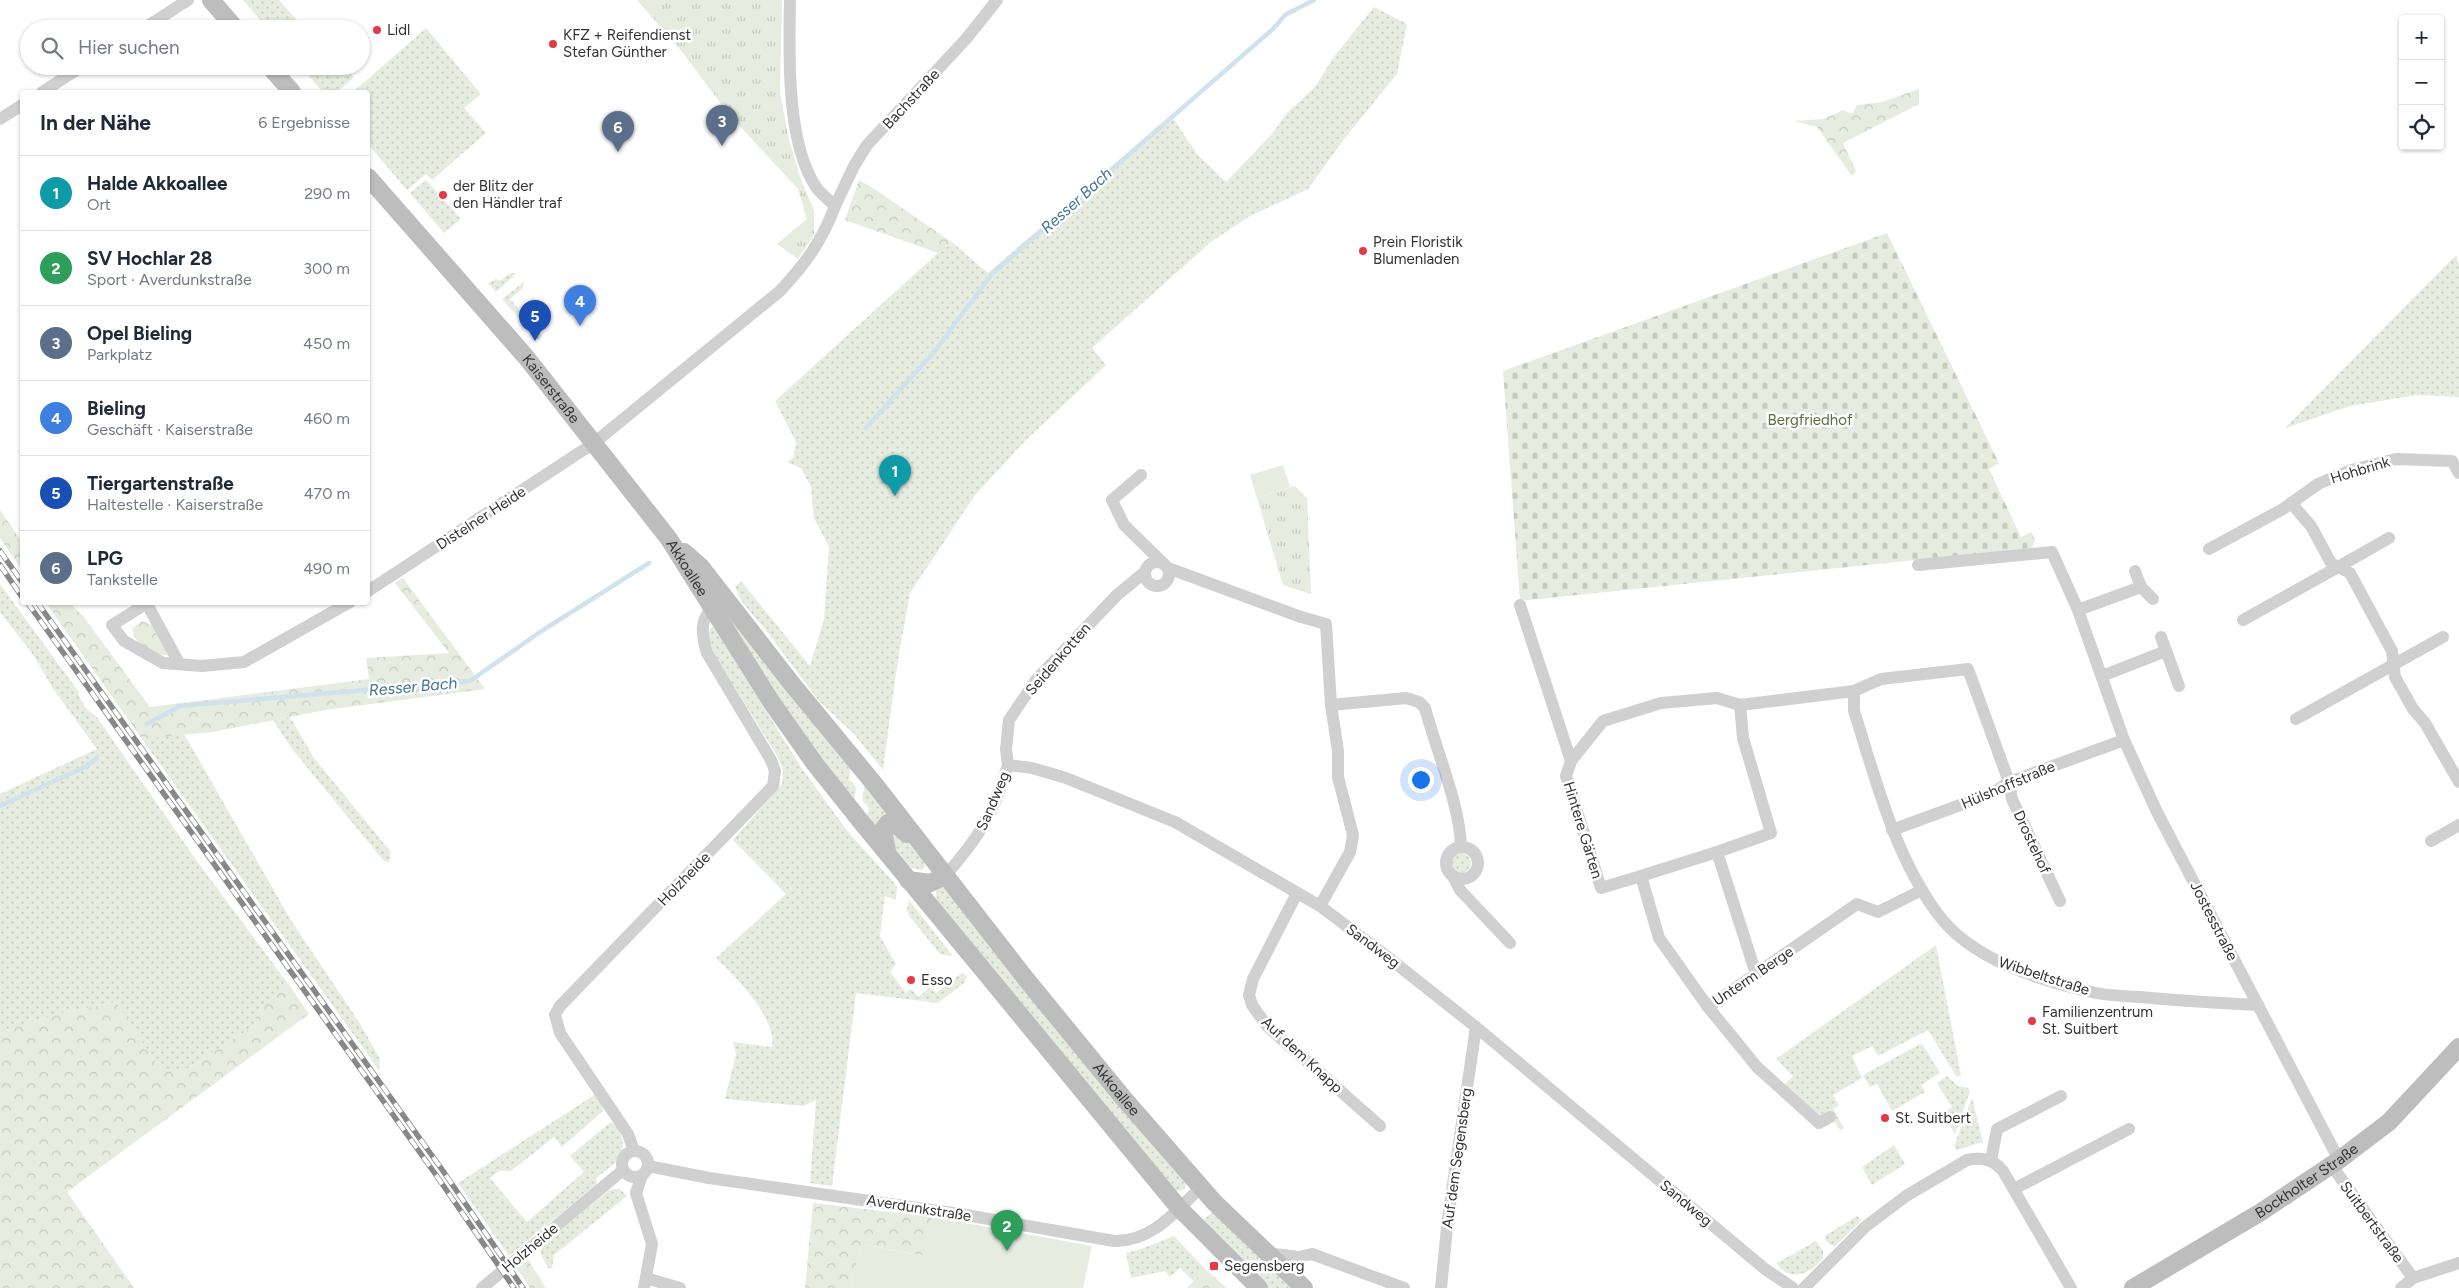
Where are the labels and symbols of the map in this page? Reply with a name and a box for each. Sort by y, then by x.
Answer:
place label: Lidl [387,21,410,39]
marker: Lidl [371,24,383,36]
place label: KFZ + Reifendienst Stefan Günther [563,26,692,61]
marker: KFZ + Reifendienst Stefan Günther [547,38,559,50]
street label: Bachstraße [879,65,943,133]
pin: 3 [706,105,738,146]
pin: 6 [602,111,634,152]
water label: Resser Bach [1037,164,1116,237]
place label: der Blitz der den Händler traf [453,177,563,212]
marker: der Blitz der den Händler traf [437,189,449,201]
place label: Prein Floristik Blumenladen [1373,233,1463,268]
marker: Prein Floristik Blumenladen [1357,245,1369,257]
pin: 4 [564,285,596,326]
pin: 5 [519,300,551,341]
street label: Kaiserstraße [518,351,584,427]
park label: Bergfriedhof [1768,411,1853,429]
street label: Hohbrink [2328,452,2393,488]
pin: 1 [879,455,911,496]
street label: Distelner Heide [433,482,529,554]
street label: Akkoallee [662,536,712,600]
street label: Seidenkotten [1022,619,1094,699]
water label: Resser Bach [368,673,458,700]
street label: Hülshoffstraße [1958,757,2058,813]
your location [1408,767,1434,793]
street label: Sandweg [972,769,1014,833]
street label: Hintere Gärten [1560,779,1606,881]
street label: Drostehof [2010,808,2055,877]
street label: Holzheide [654,848,714,910]
street label: Jostesstraße [2186,878,2242,964]
street label: Sandweg [1343,920,1403,972]
street label: Unterm Berge [1709,942,1797,1010]
street label: Wibbeltstraße [1996,953,2092,999]
place label: Esso [921,971,953,989]
marker: Esso [905,974,917,986]
place label: Familienzentrum St. Suitbert [2042,1003,2153,1038]
street label: Auf dem Knapp [1258,1013,1346,1097]
marker: Familienzentrum St. Suitbert [2026,1015,2038,1027]
street label: Akkoallee [1089,1059,1144,1120]
street label: Auf dem Segensberg [1438,1087,1476,1229]
place label: St. Suitbert [1895,1109,1971,1127]
marker: St. Suitbert [1879,1112,1891,1124]
street label: Bockholter Straße [2252,1140,2362,1222]
street label: Sandweg [1656,1176,1716,1230]
street label: Suitbertstraße [2336,1178,2408,1266]
street label: Averdunkstraße [865,1191,973,1225]
pin: 2 [991,1210,1023,1251]
street label: Holzheide [498,1219,562,1277]
place label: Segensberg [1224,1257,1305,1275]
marker: Segensberg [1208,1260,1220,1272]

